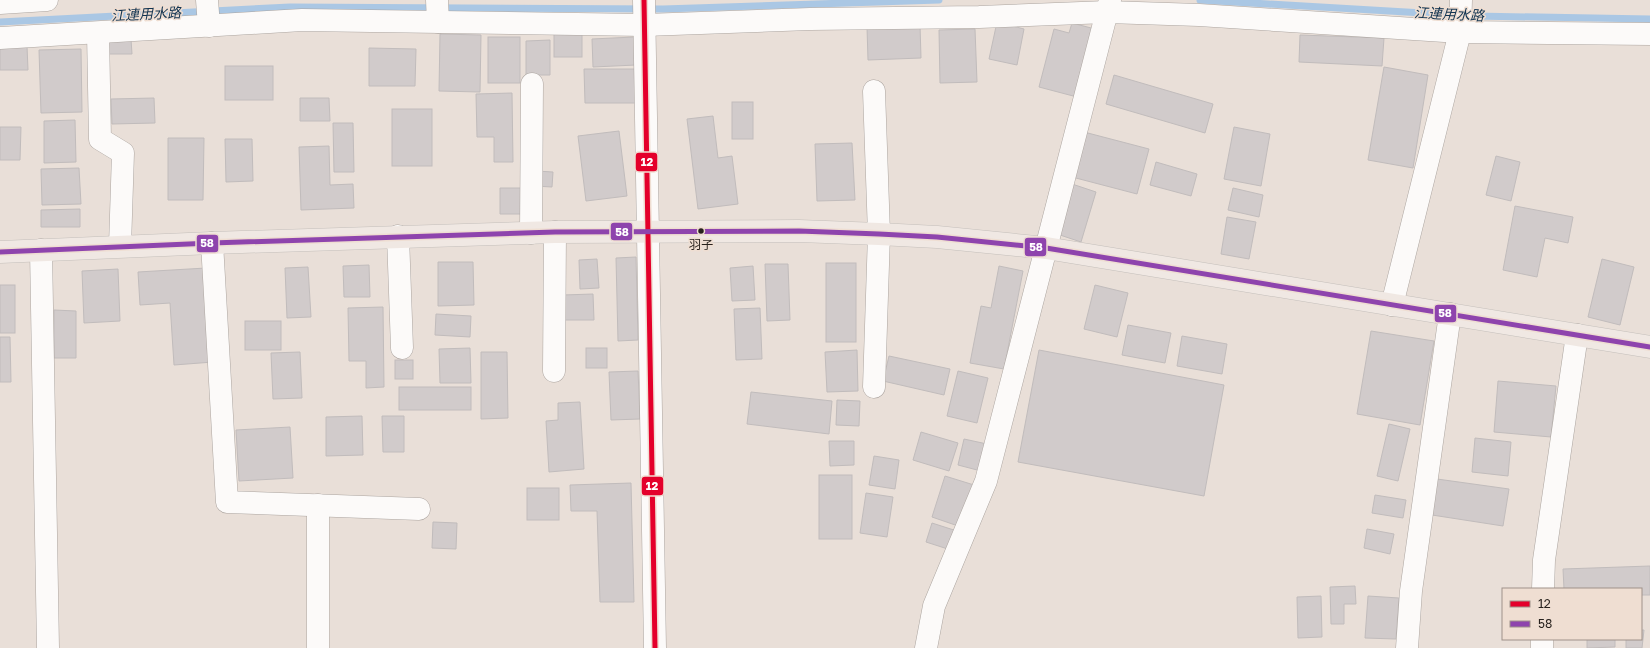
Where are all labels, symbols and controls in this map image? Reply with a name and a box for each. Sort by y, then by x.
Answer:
water label: 江連用水路 [111,3,182,24]
water label: 江連用水路 [1414,3,1485,24]
line badge: 12 [635,152,658,172]
text: 12 [641,155,653,168]
line badge: 58 [610,222,633,241]
text: 58 [615,225,629,238]
marker: 羽子 [696,226,706,236]
line badge: 58 [196,234,219,253]
text: 58 [200,236,214,249]
place label: 羽子 [689,237,713,252]
line badge: 58 [1024,237,1047,257]
text: 58 [1029,240,1043,253]
line badge: 58 [1434,304,1457,323]
text: 58 [1438,306,1452,319]
line badge: 12 [641,476,664,496]
text: 12 [646,479,658,492]
legend [1502,588,1642,640]
text: 12 [1538,596,1551,611]
text: 58 [1538,616,1552,631]

